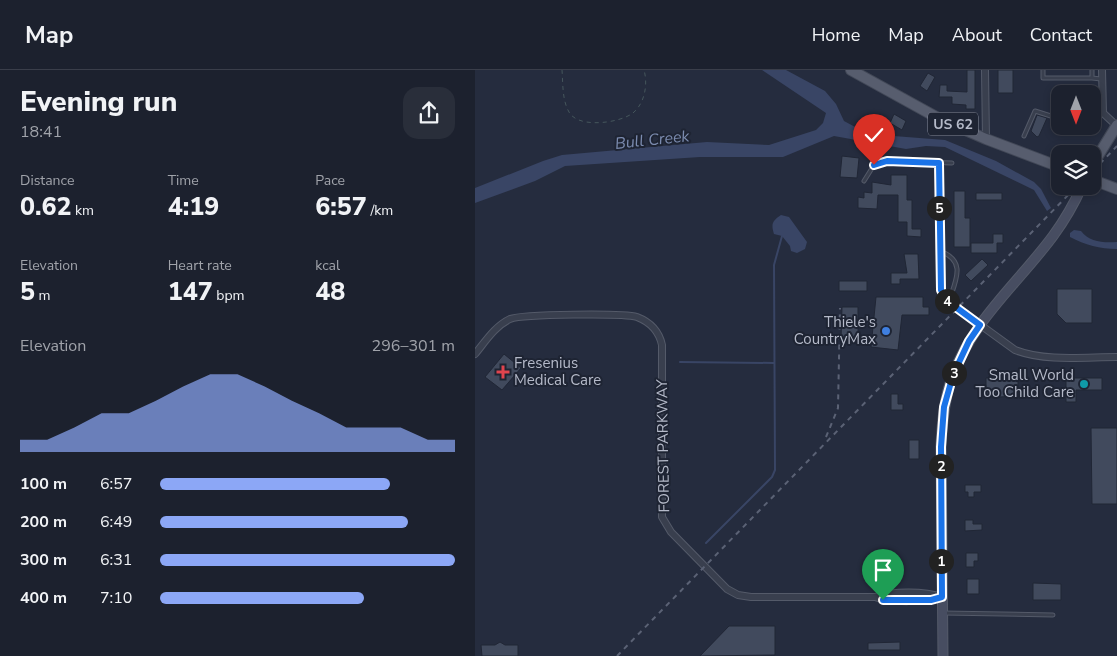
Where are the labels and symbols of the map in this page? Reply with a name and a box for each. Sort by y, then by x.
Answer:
north arrow [1051,85,1101,135]
road number: US 62 [928,112,978,136]
pin [853,114,895,165]
water label: Bull Creek [614,125,691,155]
pin: 5 [927,196,951,220]
pin: 4 [935,288,959,314]
place label: Thiele's CountryMax [794,312,876,349]
marker: Thiele's CountryMax [880,325,892,337]
place label: Fresenius Medical Care [514,353,601,390]
pin: 3 [941,360,967,386]
marker: Fresenius Medical Care [496,365,510,379]
place label: Small World Too Child Care [975,365,1074,402]
street label: FOREST PARKWAY [652,378,674,513]
marker: Small World Too Child Care [1078,378,1090,390]
pin: 2 [929,454,953,478]
pin: 1 [929,548,953,574]
pin [862,549,904,600]

